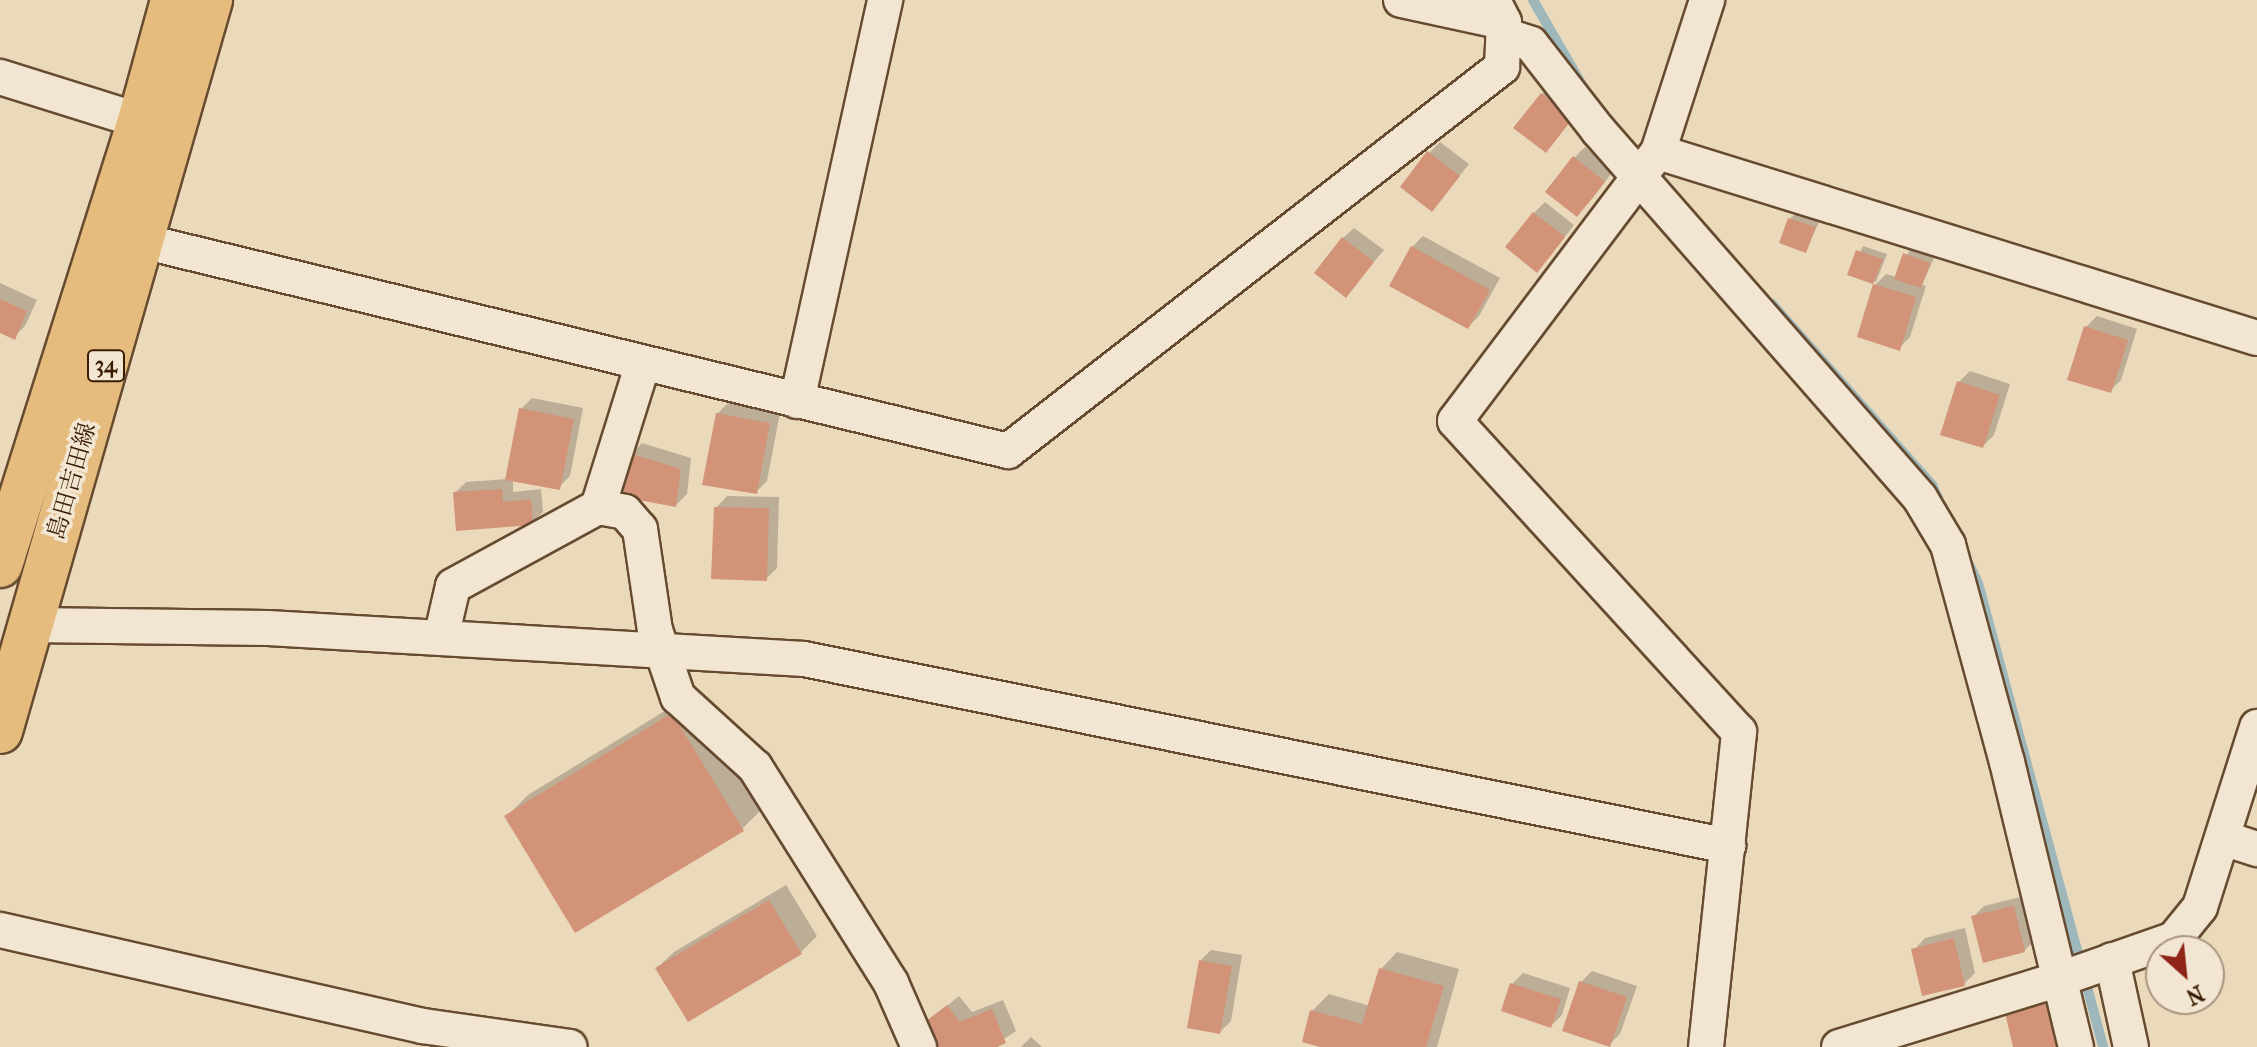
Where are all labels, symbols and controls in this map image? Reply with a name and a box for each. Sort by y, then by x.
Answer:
road number: 34 [86,348,126,384]
street label: 島田吉田線 [42,419,102,543]
north arrow [2145,935,2225,1015]
text: N [2182,979,2208,1010]

